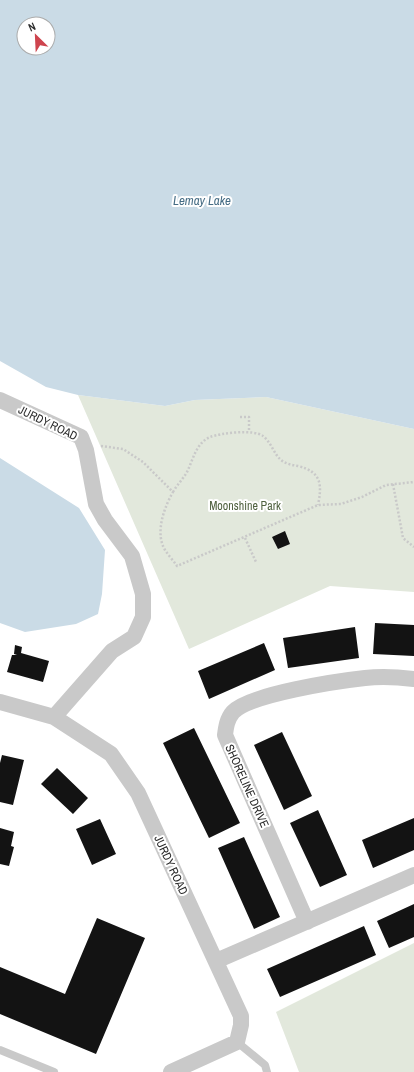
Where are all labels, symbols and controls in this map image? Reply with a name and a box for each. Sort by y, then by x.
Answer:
north arrow [16,16,56,56]
text: N [26,19,38,35]
water label: Lemay Lake [173,192,231,209]
street label: JURDY ROAD [16,402,80,444]
park label: Moonshine Park [209,498,281,514]
street label: SHORELINE DRIVE [221,742,273,830]
street label: JURDY ROAD [150,833,192,897]

